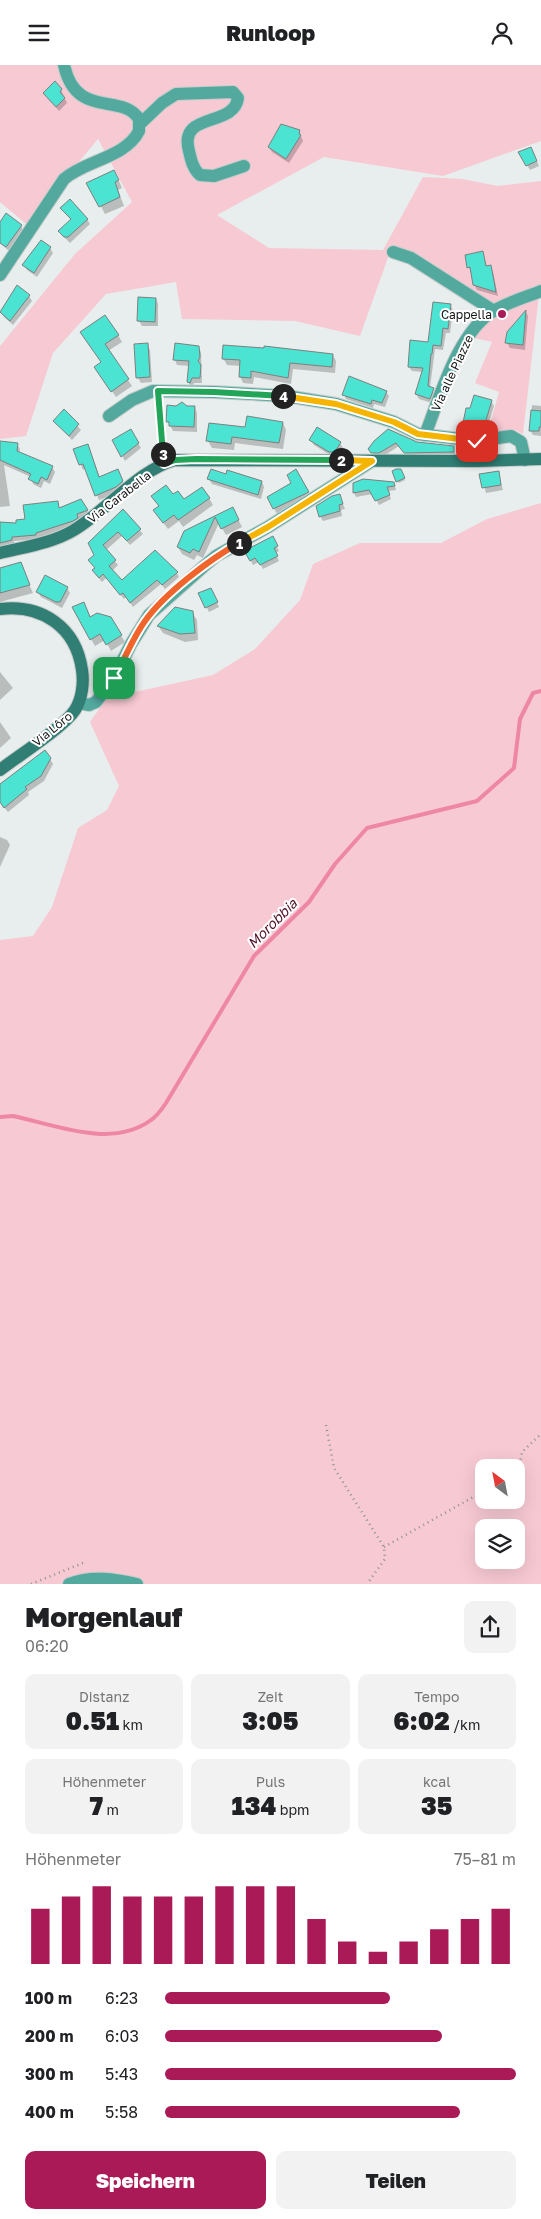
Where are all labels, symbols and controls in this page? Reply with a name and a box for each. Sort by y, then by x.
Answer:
icon: menu [25,19,53,47]
text: Runloop [226,19,315,46]
icon: person [488,19,516,47]
place label: Cappella [441,307,492,322]
marker: Cappella [496,308,508,320]
street label: Via alle Piazze [428,332,476,414]
pin: 4 [270,383,296,409]
text: 4 [279,388,288,405]
pin [456,420,498,462]
icon: check [463,427,491,455]
pin: 3 [150,441,176,467]
text: 3 [159,446,168,463]
pin: 2 [328,447,354,473]
text: 2 [337,452,346,469]
street label: Via Carabella [84,468,154,526]
pin: 1 [226,531,252,555]
text: 1 [236,535,243,552]
pin [93,657,135,699]
icon: arrive [100,664,128,692]
street label: Via Lôro [29,708,75,750]
water label: Morobbia [244,894,301,951]
north arrow [475,1459,525,1509]
map controls [475,1459,525,1569]
button: layers [475,1519,525,1569]
text: Morgenlauf [25,1600,182,1633]
button: share [464,1601,516,1653]
text: 06:20 [25,1636,69,1656]
text: Distanz [79,1688,129,1705]
text: Zeit [258,1688,283,1705]
text: Tempo [414,1688,459,1705]
text: 0.51 [65,1705,119,1736]
text: 3:05 [242,1705,299,1736]
text: 6:02 [393,1705,450,1736]
text: km [119,1716,143,1733]
text: /km [450,1716,480,1733]
text: Höhenmeter [62,1773,146,1790]
text: Puls [256,1773,285,1790]
text: kcal [423,1773,451,1790]
text: 7 [89,1790,103,1821]
text: 134 [232,1790,276,1821]
text: 35 [421,1790,453,1821]
text: m [103,1801,119,1818]
text: bpm [276,1801,309,1818]
text: Höhenmeter [25,1849,121,1869]
text: 75–81 m [454,1849,516,1869]
text: 100 m [25,1988,72,2008]
text: 6:23 [105,1988,138,2008]
text: 200 m [25,2026,74,2046]
text: 6:03 [105,2026,139,2046]
text: 300 m [25,2064,74,2084]
text: 5:43 [105,2064,138,2084]
text: 400 m [25,2102,74,2122]
text: 5:58 [105,2102,138,2122]
button: Speichern [25,2151,266,2209]
button: Teilen [276,2151,516,2209]

